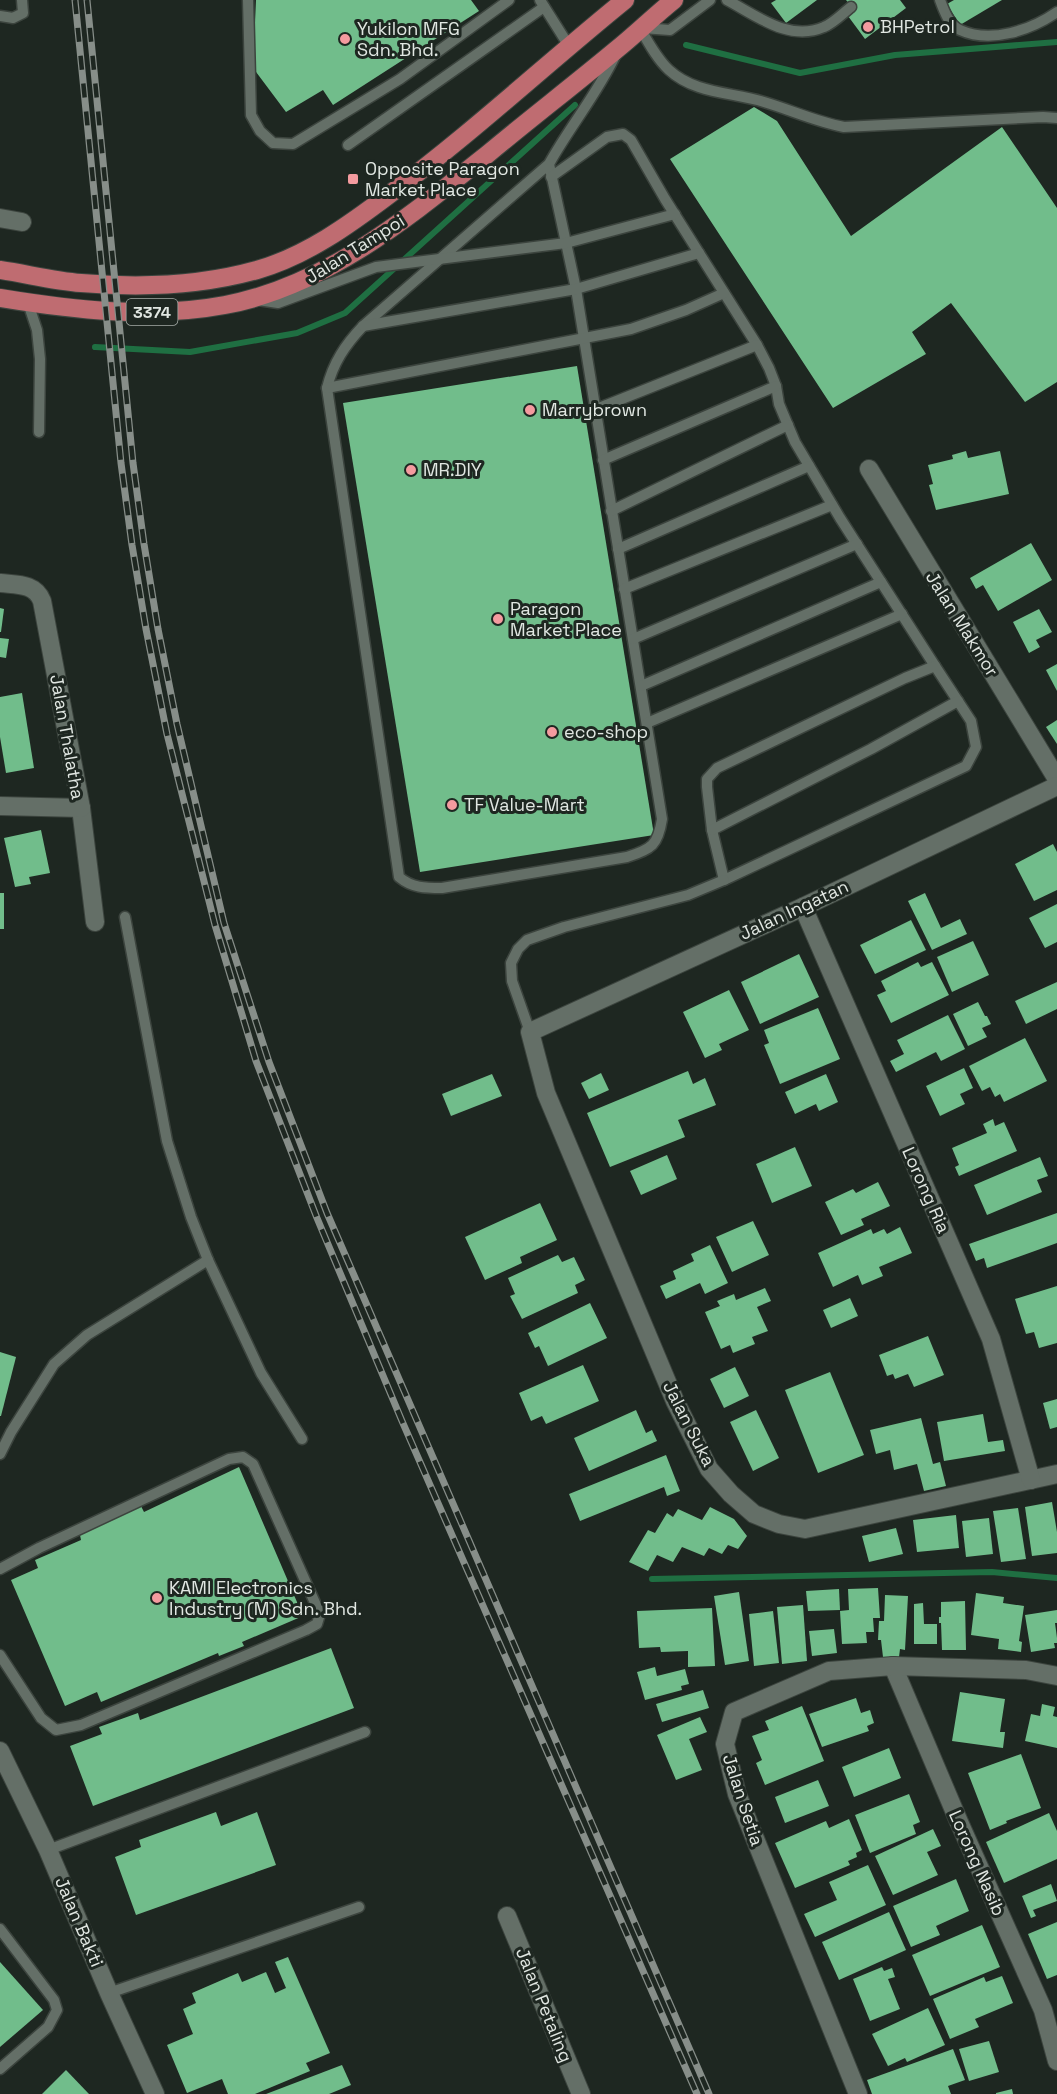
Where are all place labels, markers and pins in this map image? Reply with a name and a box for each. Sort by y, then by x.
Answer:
place label: BHPetrol [880,15,955,38]
place label: Yukilon MFG Sdn. Bhd. [357,17,460,61]
marker: BHPetrol [861,20,875,34]
marker: Yukilon MFG Sdn. Bhd. [338,32,352,46]
place label: Opposite Paragon Market Place [365,157,520,201]
marker: Opposite Paragon Market Place [346,172,360,186]
place label: Marrybrown [542,398,647,421]
marker: Marrybrown [523,403,537,417]
place label: MR.DIY [423,458,482,481]
marker: MR.DIY [404,463,418,477]
place label: Paragon Market Place [510,597,622,641]
marker: Paragon Market Place [491,612,505,626]
place label: eco-shop [564,720,648,743]
marker: eco-shop [545,725,559,739]
place label: TF Value-Mart [464,793,585,816]
marker: TF Value-Mart [445,798,459,812]
place label: KAMI Electronics Industry (M) Sdn. Bhd. [169,1576,362,1620]
marker: KAMI Electronics Industry (M) Sdn. Bhd. [150,1591,164,1605]

